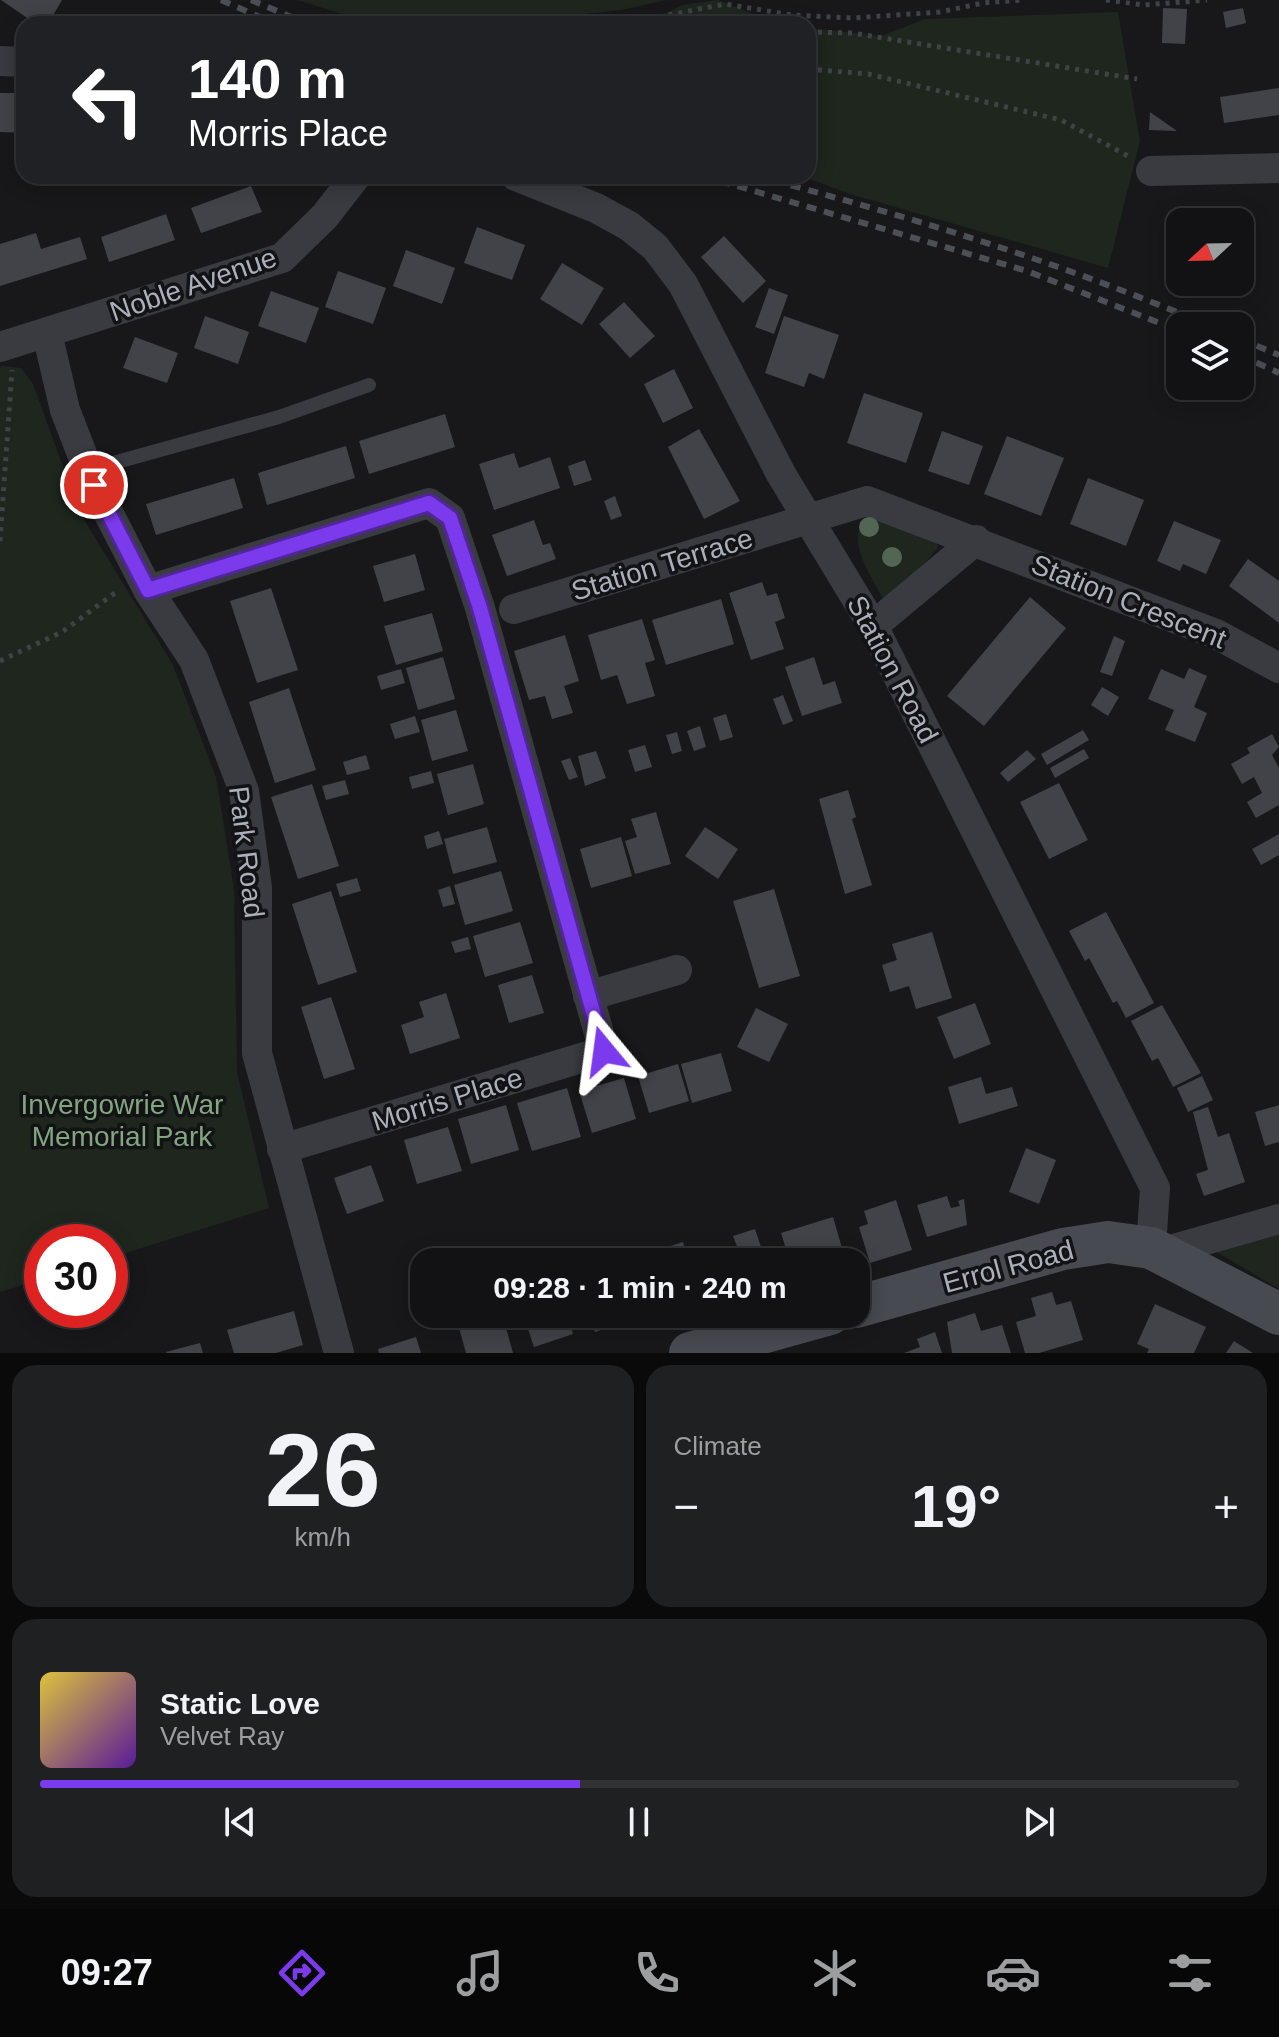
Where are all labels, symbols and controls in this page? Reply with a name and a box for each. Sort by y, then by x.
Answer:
text: 140 m [188,47,347,110]
icon: left [56,48,160,152]
text: Morris Place [188,113,388,154]
north arrow [1166,208,1254,296]
map controls [1166,208,1254,400]
street label: Noble Avenue [106,242,280,327]
button: layers [1166,312,1254,400]
pin [60,451,128,519]
icon: arrive [72,463,116,507]
street label: Station Terrace [568,522,756,607]
street label: Station Crescent [1027,548,1231,655]
street label: Station Road [841,590,944,748]
street label: Park Road [223,785,270,920]
position arrow [562,1009,646,1093]
street label: Morris Place [368,1062,526,1137]
park label: Invergowrie War Memorial Park [21,1089,223,1152]
speed limit sign: 30 [24,1224,128,1328]
street label: Errol Road [939,1234,1077,1299]
text: 09:28 · 1 min · 240 m [493,1271,787,1304]
text: 26 [265,1412,381,1528]
text: Climate [674,1431,762,1461]
text: 19° [911,1473,1002,1540]
text: − [674,1482,699,1531]
text: + [1213,1482,1239,1531]
text: km/h [295,1522,351,1552]
text: Static Love [160,1687,320,1720]
text: Velvet Ray [160,1721,284,1751]
icon: previous [218,1800,262,1844]
icon: pause [617,1800,661,1844]
icon: next [1017,1800,1061,1844]
icon: directions [274,1945,330,2001]
icon: music [452,1945,508,2001]
icon: phone [629,1945,685,2001]
icon: climate [807,1945,863,2001]
icon: car [985,1945,1041,2001]
icon: filters [1162,1945,1218,2001]
text: 09:27 [61,1952,153,1993]

